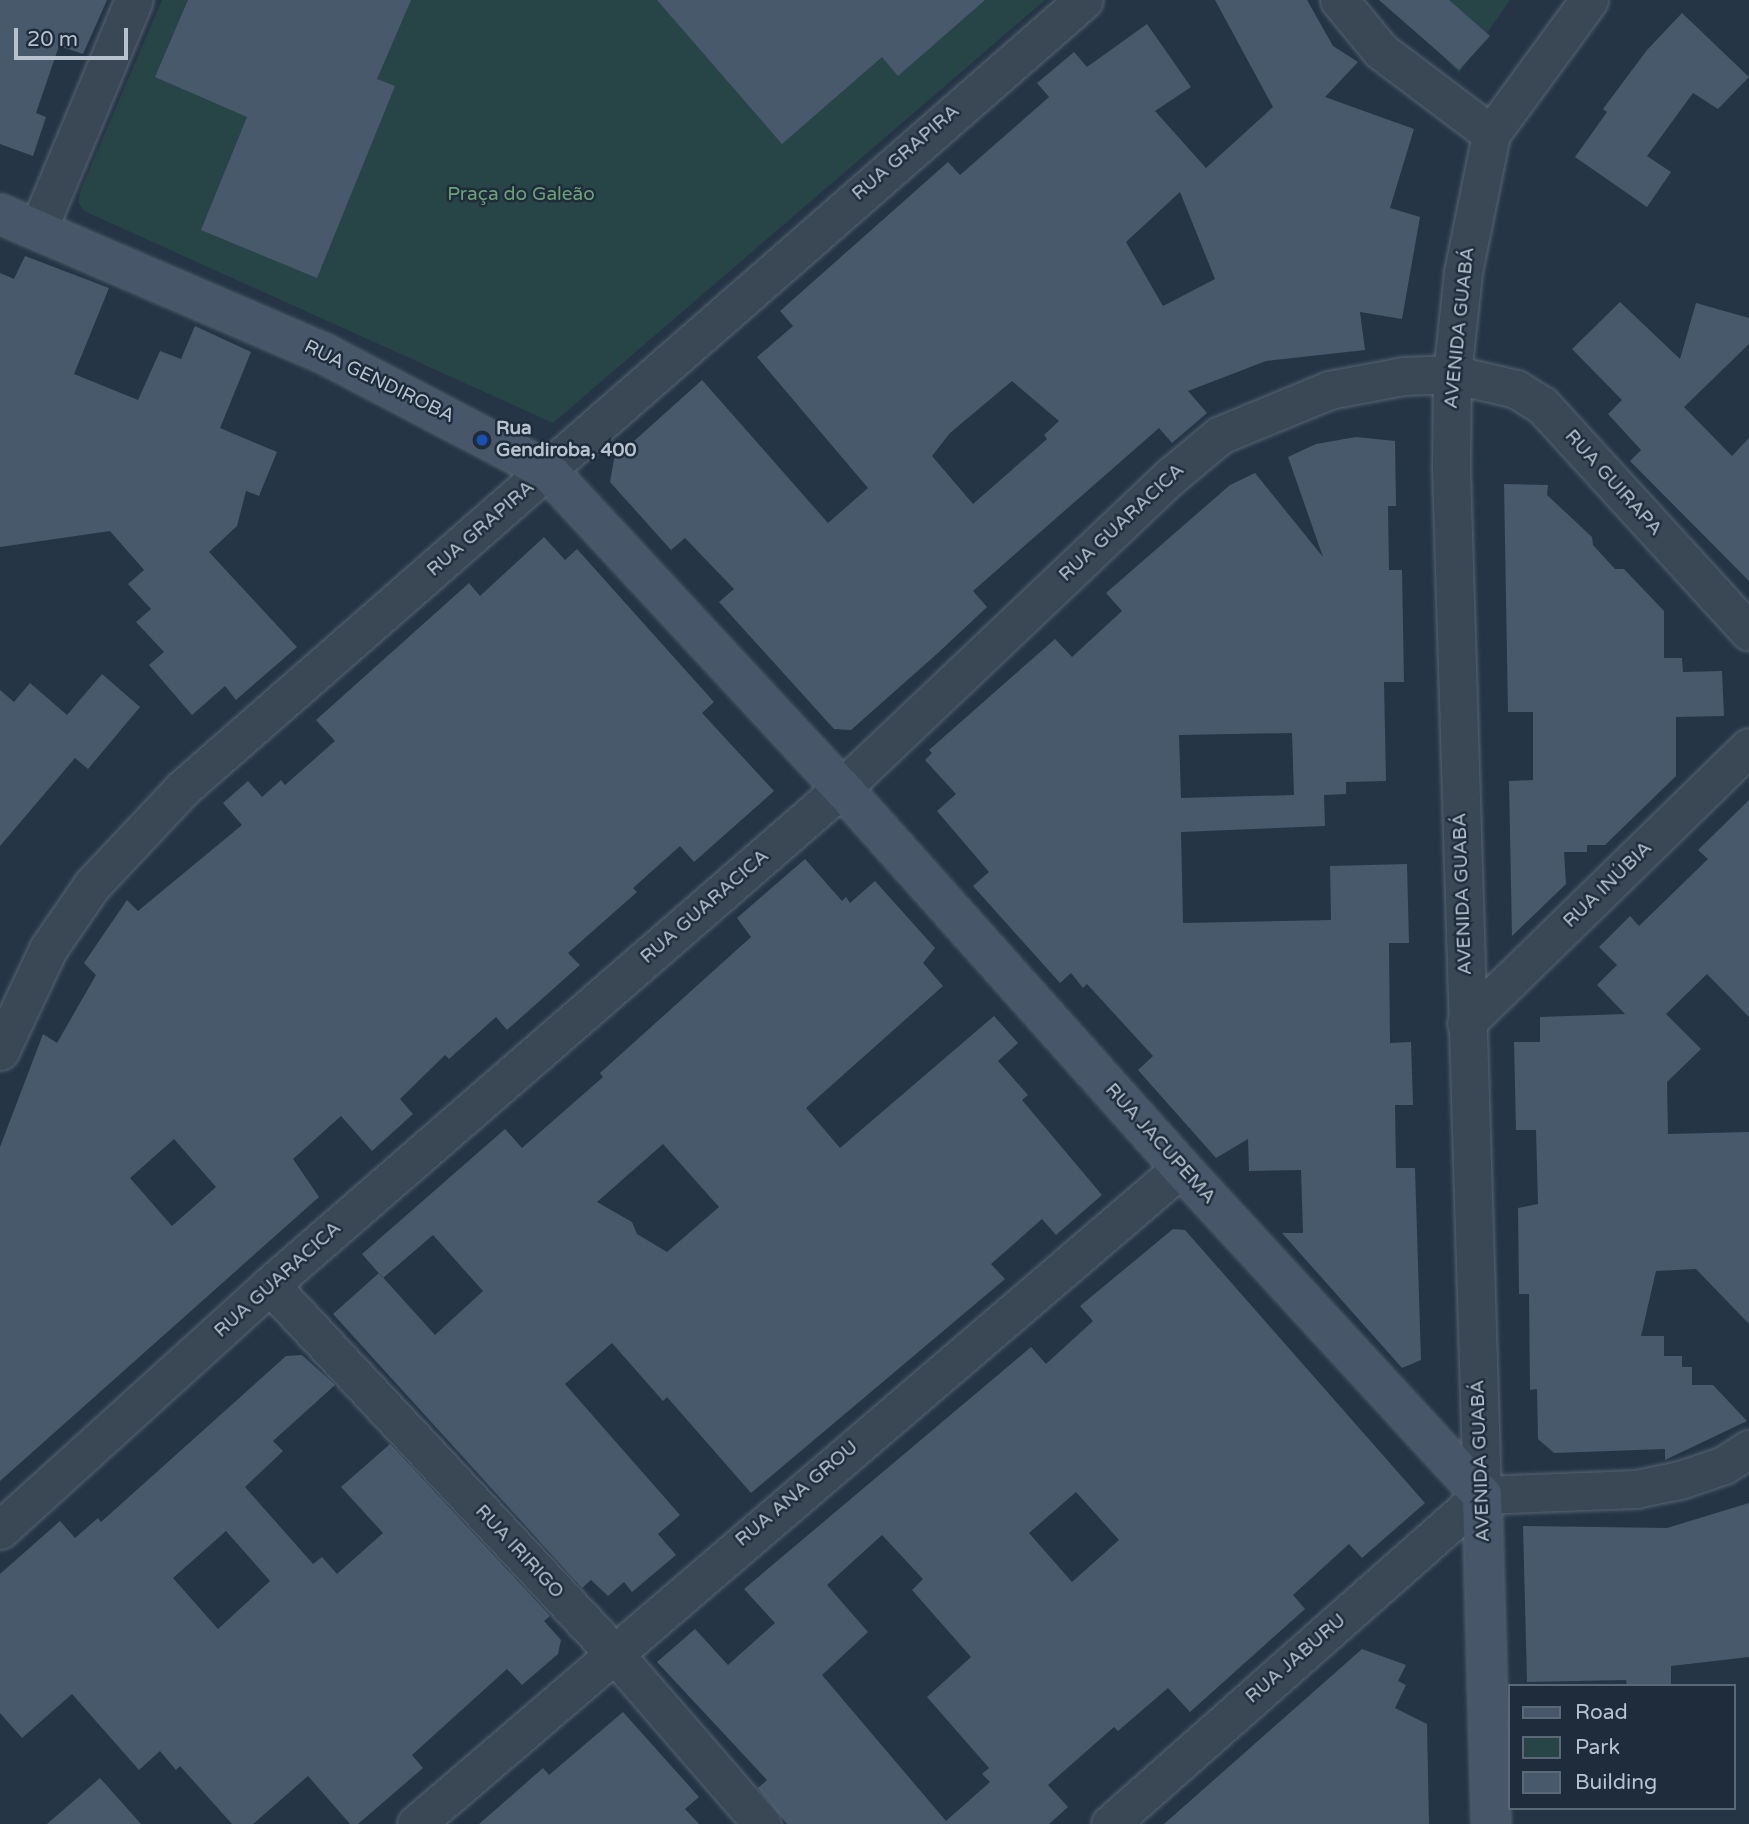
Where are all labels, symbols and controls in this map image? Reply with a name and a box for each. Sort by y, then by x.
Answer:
scale bar [18,14,131,58]
text: 20 m [27,27,78,52]
street label: RUA GRAPIRA [848,100,964,206]
park label: Praça do Galeão [447,184,595,206]
street label: AVENIDA GUABÁ [1440,246,1480,410]
street label: RUA GENDIROBA [300,336,458,428]
place label: Rua Gendiroba, 400 [496,418,636,462]
street label: RUA GUIRAPA [1559,425,1667,541]
marker: Rua Gendiroba, 400 [474,432,490,448]
street label: RUA GUARACICA [1055,459,1189,587]
street label: RUA GRAPIRA [423,476,539,582]
street label: AVENIDA GUABÁ [1449,812,1477,976]
street label: RUA INÚBIA [1559,837,1657,933]
street label: RUA GUARACICA [636,845,774,969]
street label: RUA JACUPEMA [1100,1079,1220,1209]
street label: RUA GUARACICA [210,1217,346,1343]
street label: AVENIDA GUABÁ [1467,1379,1495,1543]
street label: RUA ANA GROU [731,1436,863,1552]
street label: RUA IRIRIGO [470,1500,568,1604]
street label: RUA JABURU [1241,1609,1351,1709]
legend [1508,1684,1735,1810]
text: Road [1575,1700,1628,1725]
text: Park [1575,1735,1620,1760]
text: Building [1575,1770,1657,1795]

